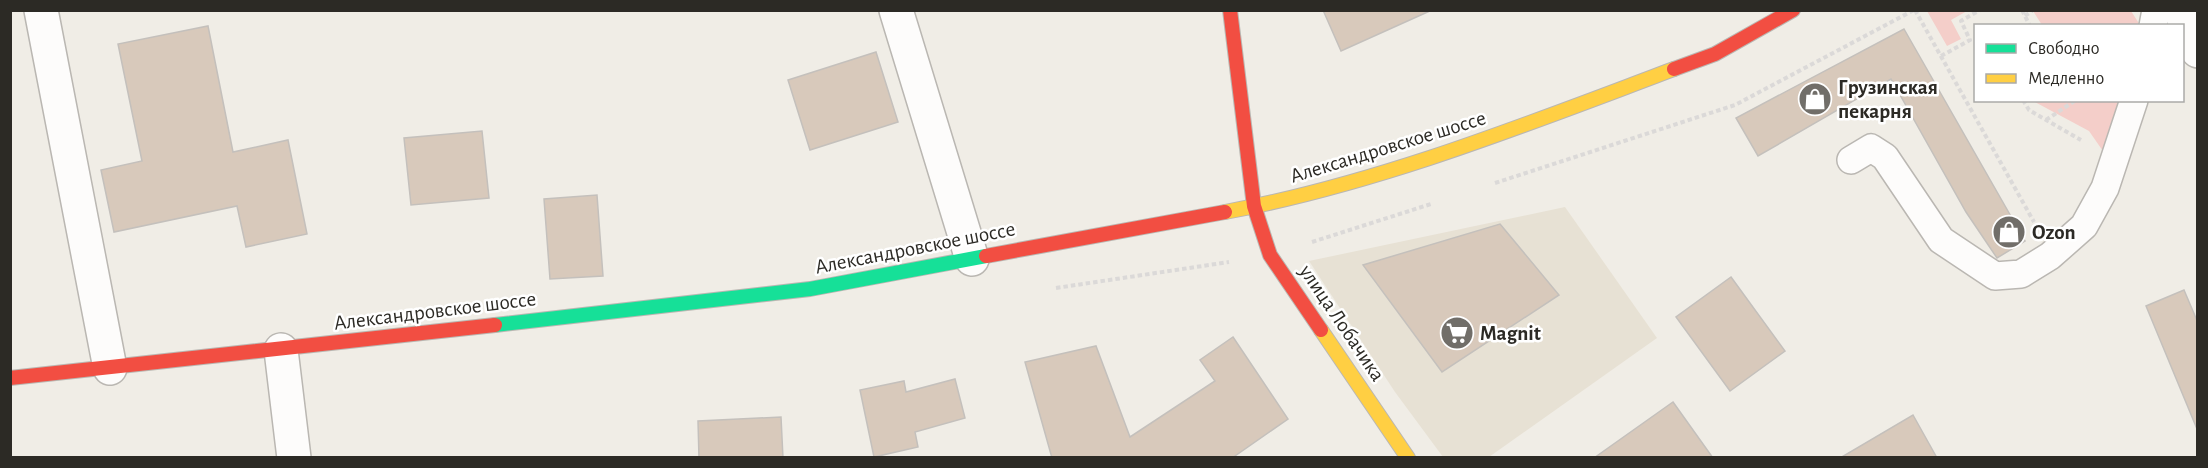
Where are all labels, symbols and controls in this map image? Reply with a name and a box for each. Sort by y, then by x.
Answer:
legend [1974,24,2184,102]
text: Свободно [2028,39,2100,58]
text: Медленно [2028,70,2104,88]
place label: Грузинская пекарня [1838,77,1938,122]
shop icon: Грузинская пекарня [1797,81,1833,117]
street label: Александровское шоссе [1288,107,1488,187]
shop icon: Ozon [1991,214,2027,250]
street label: Александровское шоссе [813,218,1017,278]
place label: Ozon [2032,222,2076,243]
street label: улица Лобачика [1295,260,1389,385]
street label: Александровское шоссе [333,288,537,334]
supermarket icon: Magnit [1439,315,1475,351]
place label: Magnit [1480,323,1541,344]

